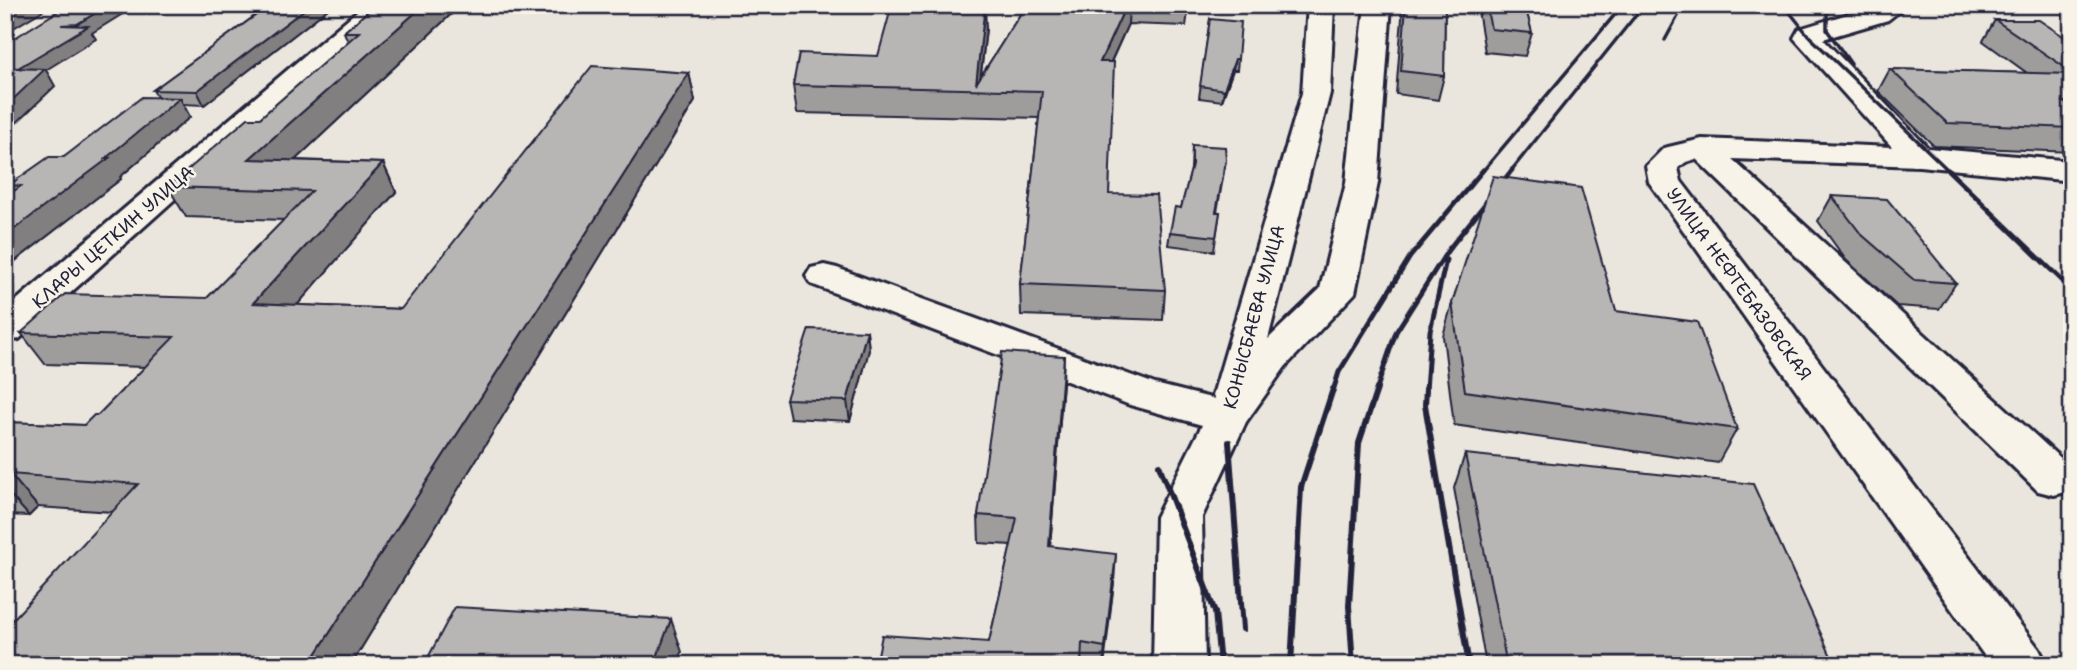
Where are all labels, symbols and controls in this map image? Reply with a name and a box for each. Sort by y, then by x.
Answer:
street label: КЛАРЫ ЦЕТКИН УЛИЦА [27,160,199,314]
street label: УЛИЦА НЕФТЕБАЗОВСКАЯ [1661,183,1817,385]
street label: КОНЫСБАЕВА УЛИЦА [1218,222,1290,412]

